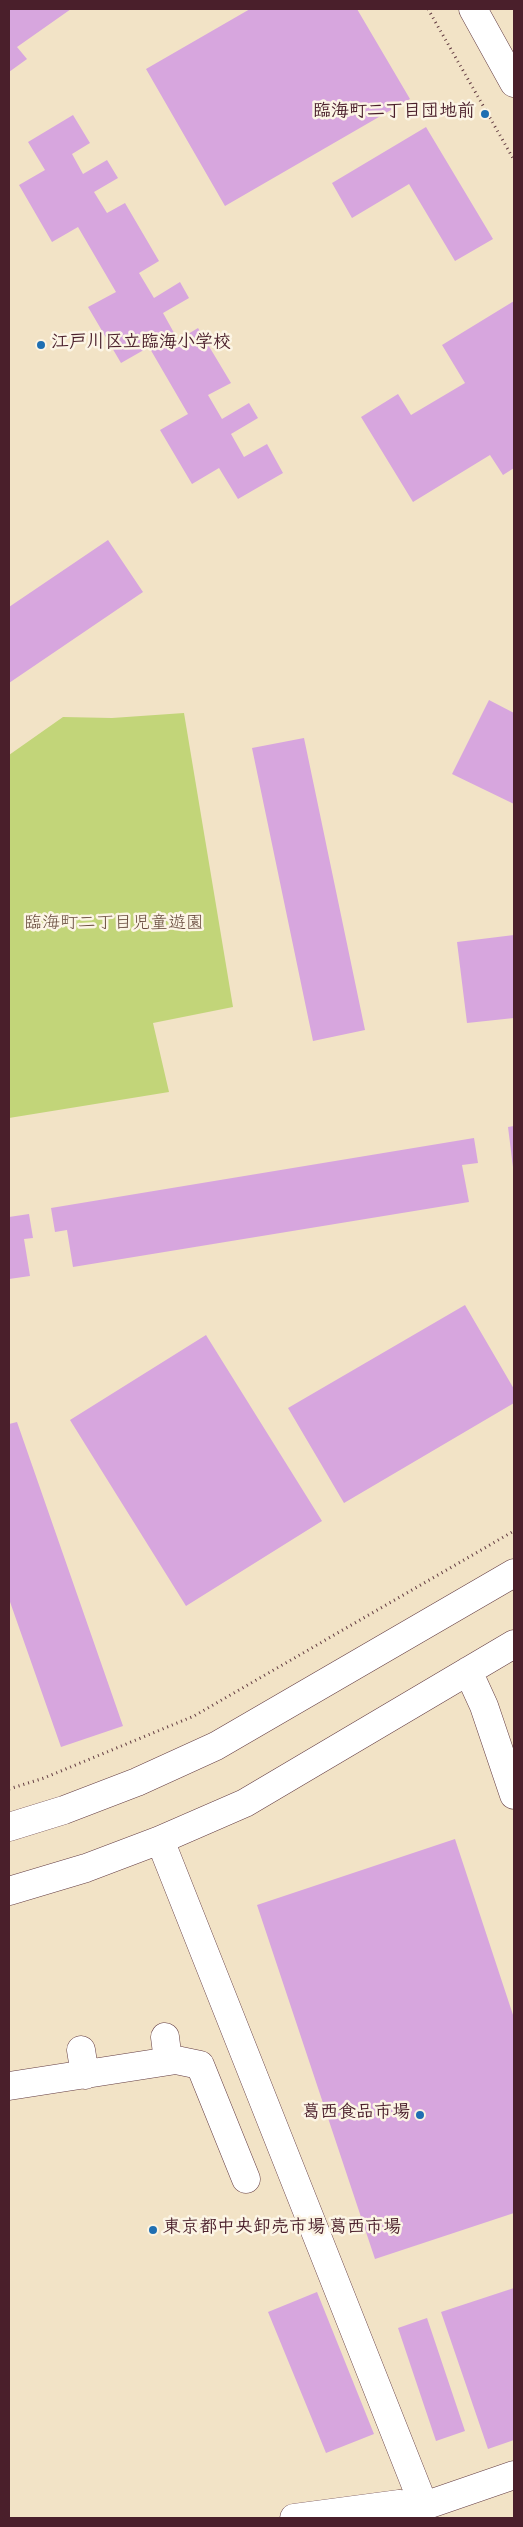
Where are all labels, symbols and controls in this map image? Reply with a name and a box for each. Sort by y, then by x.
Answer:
place label: 臨海町二丁目団地前 [313,103,475,125]
marker: 臨海町二丁目団地前 [479,108,491,120]
place label: 江戸川区立臨海小学校 [51,334,231,356]
marker: 江戸川区立臨海小学校 [35,339,47,351]
park label: 臨海町二丁目児童遊園 [24,915,204,937]
place label: 葛西食品市場 [302,2104,410,2126]
marker: 葛西食品市場 [414,2109,426,2121]
place label: 東京都中央卸売市場 葛西市場 [163,2219,401,2241]
marker: 東京都中央卸売市場 葛西市場 [147,2224,159,2236]

